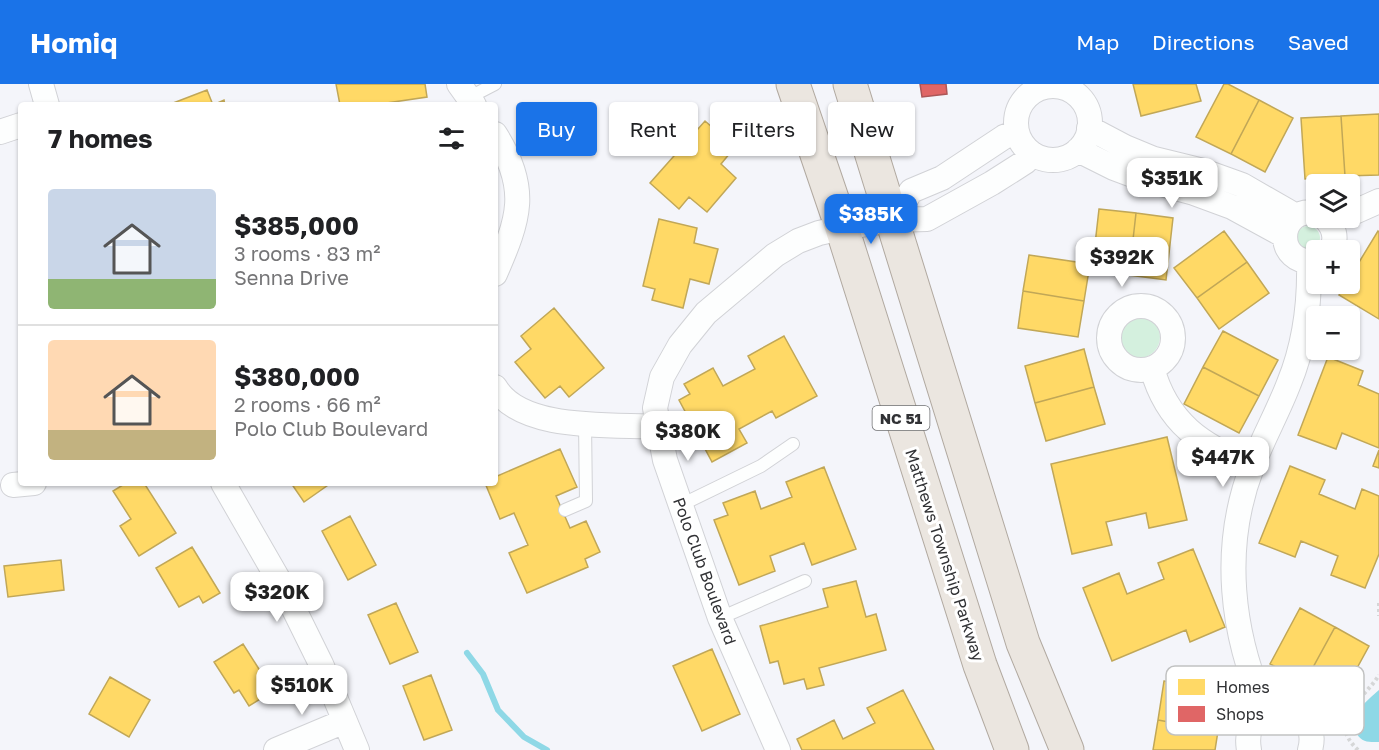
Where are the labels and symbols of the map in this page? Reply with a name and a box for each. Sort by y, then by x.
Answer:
pin: $351K [1130,158,1214,209]
pin: $385K [829,194,913,245]
pin: $392K [1080,237,1164,288]
road number: NC 51 [872,406,930,430]
pin: $380K [646,411,730,462]
pin: $447K [1181,437,1265,488]
street label: Matthews Township Parkway [901,446,989,664]
street label: Polo Club Boulevard [669,495,741,647]
pin: $320K [235,572,319,623]
pin: $510K [260,665,344,716]
legend [1166,666,1364,735]
text: Homes [1216,677,1270,697]
text: Shops [1216,704,1264,724]

